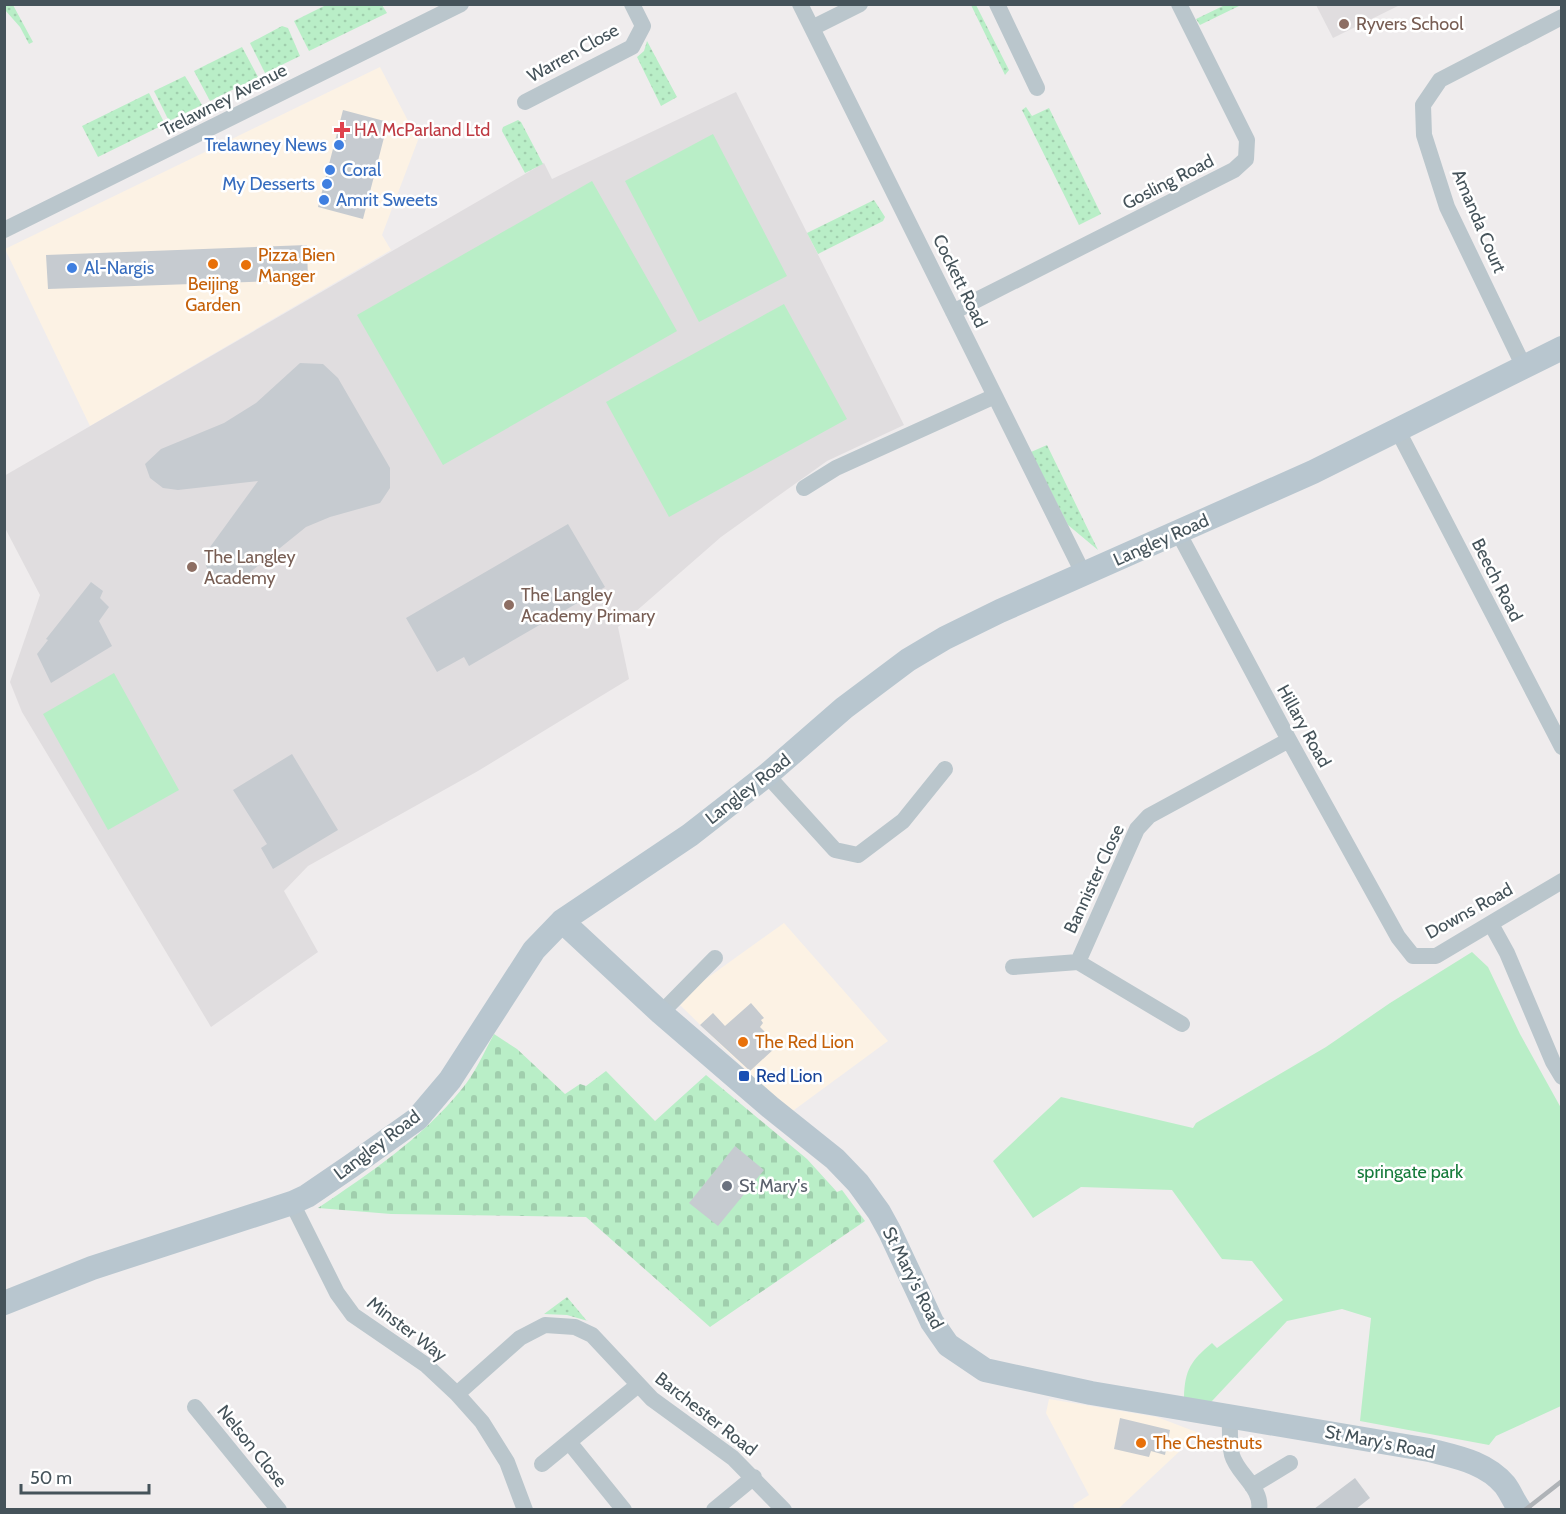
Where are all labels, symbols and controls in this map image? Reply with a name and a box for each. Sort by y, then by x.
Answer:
place label: Ryvers School [1356,13,1464,35]
marker: Ryvers School [1337,17,1351,31]
street label: Warren Close [523,19,623,87]
street label: Trelawney Avenue [158,59,290,141]
place label: HA McParland Ltd [354,119,490,141]
marker: HA McParland Ltd [335,123,349,137]
place label: Trelawney News [204,134,327,156]
marker: Trelawney News [332,138,346,152]
street label: Gosling Road [1119,150,1217,214]
place label: Coral [342,159,382,181]
marker: Coral [323,163,337,177]
street label: Amanda Court [1447,166,1511,276]
place label: My Desserts [222,173,315,195]
marker: My Desserts [320,177,334,191]
place label: Amrit Sweets [336,189,438,211]
marker: Amrit Sweets [317,193,331,207]
street label: Cockett Road [928,231,992,331]
place label: Pizza Bien Manger [258,244,335,287]
place label: Al-Nargis [84,257,154,279]
marker: Beijing Garden [206,257,220,271]
marker: Pizza Bien Manger [239,258,253,272]
marker: Al-Nargis [65,261,79,275]
place label: Beijing Garden [185,273,241,316]
street label: Langley Road [1110,509,1212,571]
street label: Beech Road [1467,535,1527,625]
place label: The Langley Academy [204,546,296,589]
marker: The Langley Academy [185,560,199,574]
place label: The Langley Academy Primary [521,584,655,627]
marker: The Langley Academy Primary [502,598,516,612]
street label: Hillary Road [1272,681,1336,771]
street label: Langley Road [701,749,795,829]
street label: Bannister Close [1059,821,1129,937]
street label: Downs Road [1421,878,1517,944]
place label: The Red Lion [755,1031,854,1053]
marker: The Red Lion [736,1035,750,1049]
place label: Red Lion [756,1065,823,1087]
marker: Red Lion [737,1069,751,1083]
street label: Langley Road [330,1105,424,1185]
park label: springate park [1357,1161,1464,1183]
place label: St Mary's [739,1175,808,1197]
marker: St Mary's [720,1179,734,1193]
street label: St Mary's Road [878,1223,948,1333]
street label: Minster Way [363,1292,451,1366]
street label: Barchester Road [651,1367,761,1461]
street label: Nelson Close [212,1401,292,1491]
street label: St Mary's Road [1323,1421,1437,1463]
place label: The Chestnuts [1153,1432,1262,1454]
marker: The Chestnuts [1134,1436,1148,1450]
scale bar [21,1457,148,1495]
text: 50 m [30,1467,72,1489]

